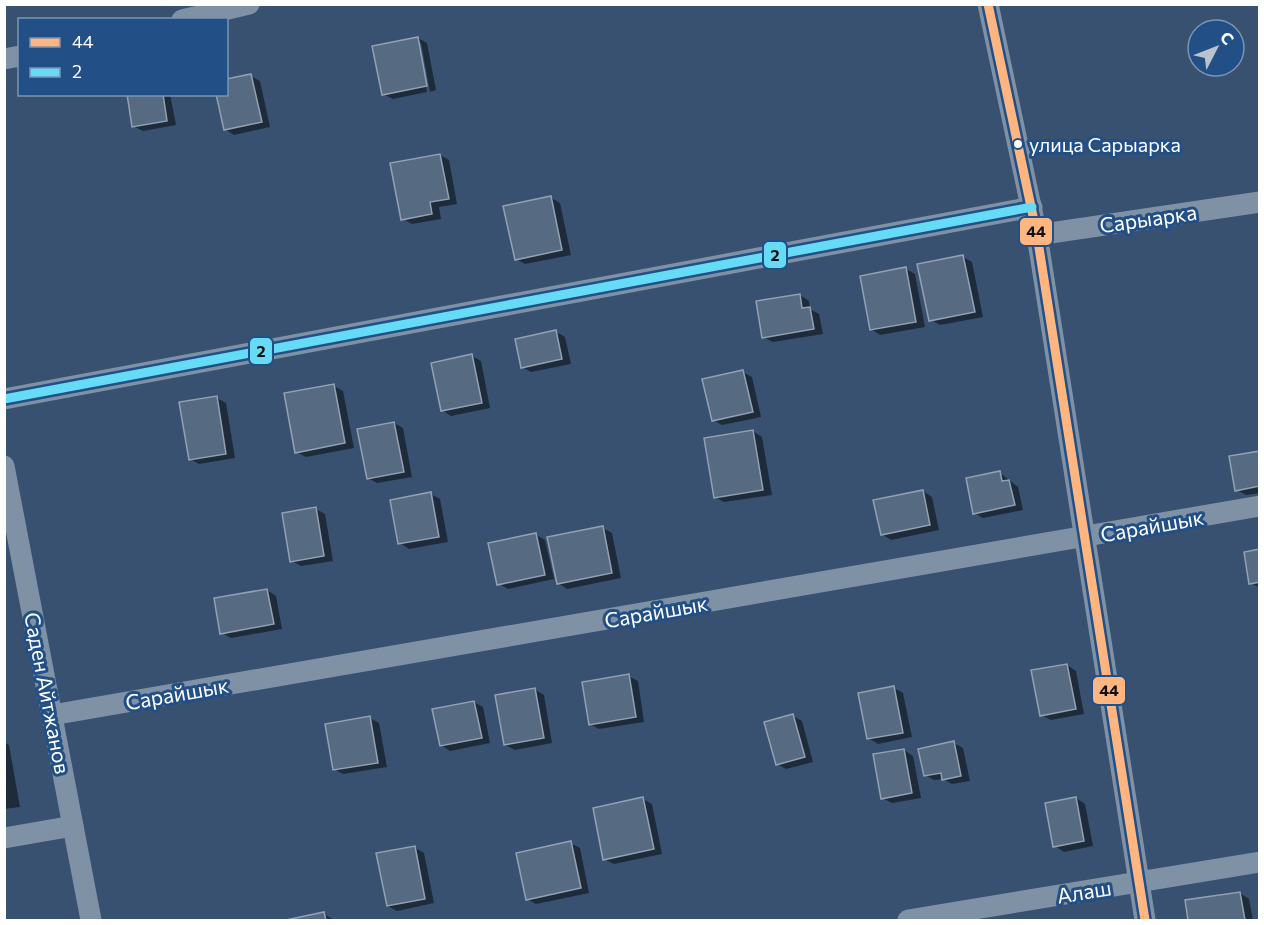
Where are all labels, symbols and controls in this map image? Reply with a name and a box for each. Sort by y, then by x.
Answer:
legend [18,18,228,96]
north arrow [1186,18,1246,78]
text: С [1217,27,1238,48]
text: 44 [72,30,94,52]
text: 2 [72,60,82,82]
place label: улица Сарыарка [1029,132,1181,156]
marker: улица Сарыарка [1012,138,1024,150]
street label: Сарыарка [1098,199,1198,237]
line badge: 44 [1019,217,1053,246]
text: 44 [1026,221,1046,240]
line badge: 2 [763,241,787,269]
text: 2 [770,245,780,264]
line badge: 2 [249,337,273,365]
text: 2 [256,341,266,360]
street label: Сарайшык [1098,504,1206,546]
street label: Сарайшык [602,590,710,632]
street label: Саден Айтжанов [20,610,76,776]
street label: Сарайшык [123,672,231,714]
line badge: 44 [1092,676,1126,705]
text: 44 [1099,680,1119,699]
street label: Алаш [1055,874,1113,908]

